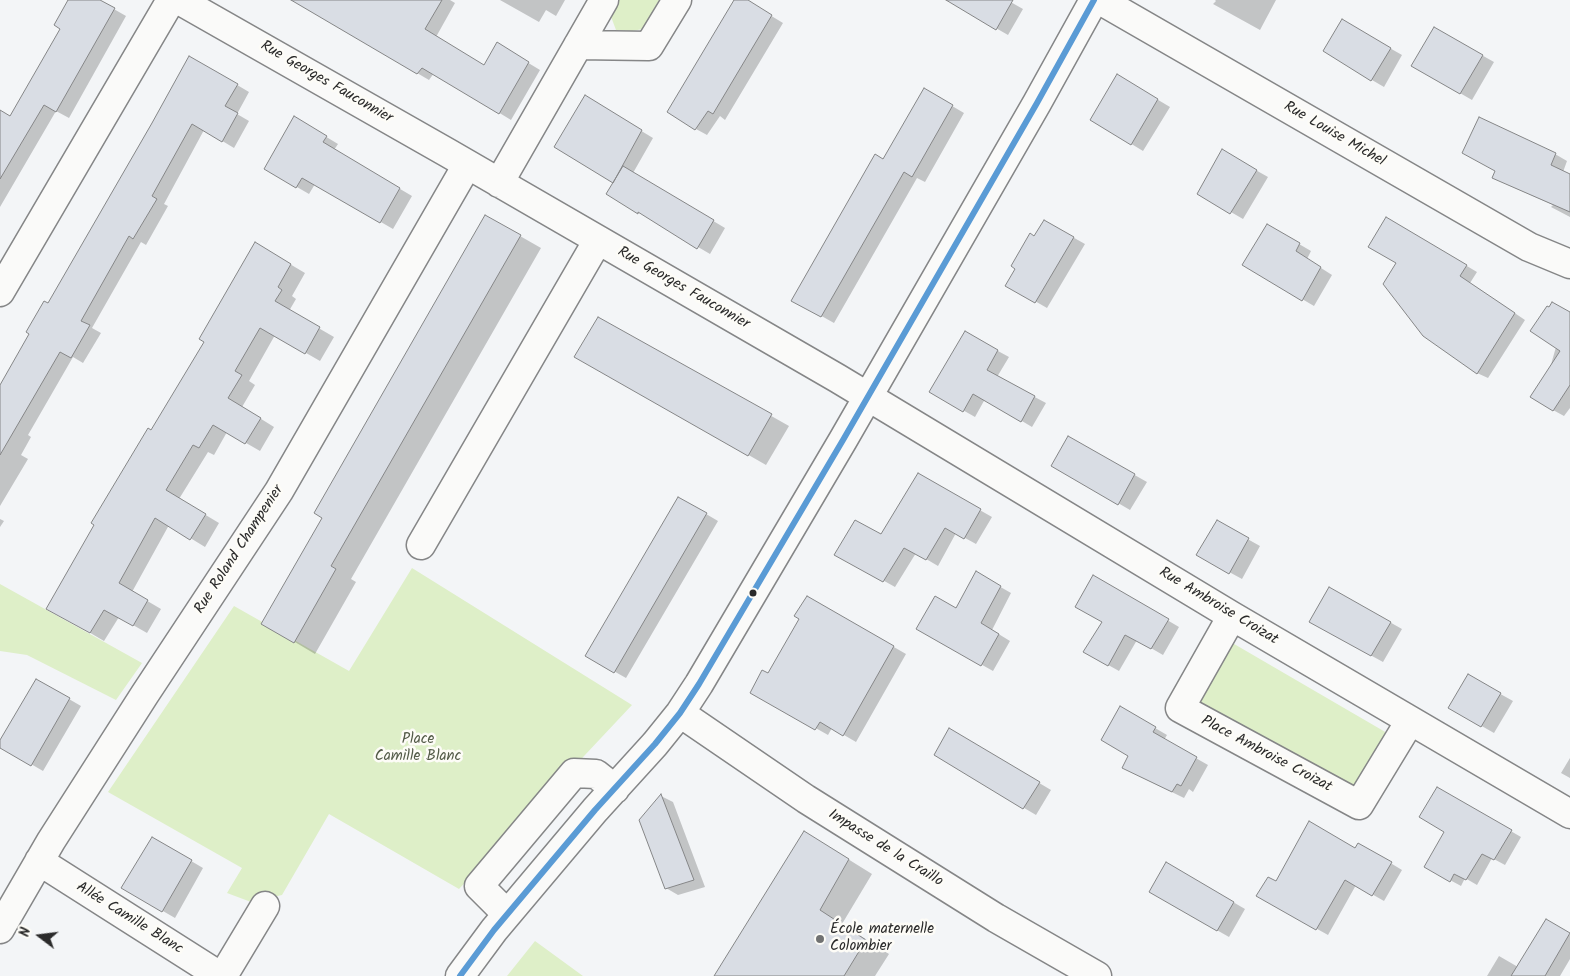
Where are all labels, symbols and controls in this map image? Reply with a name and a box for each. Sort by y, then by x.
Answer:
street label: Rue Georges Fauconnier [257,38,395,128]
street label: Rue Louise Michel [1280,99,1388,171]
street label: Rue Georges Fauconnier [614,244,752,334]
street label: Rue Roland Champenier [192,482,288,618]
street label: Rue Ambroise Croizat [1155,564,1281,650]
unlabelled marker [748,588,758,598]
street label: Place Ambroise Croizat [1198,713,1334,797]
park label: Place Camille Blanc [375,731,461,766]
street label: Impasse de la Craillo [824,806,946,892]
street label: Allée Camille Blanc [72,879,186,959]
north arrow [15,911,65,961]
place label: École maternelle Colombier [830,921,934,956]
text: N [14,925,37,939]
marker: École maternelle Colombier [814,933,826,945]

